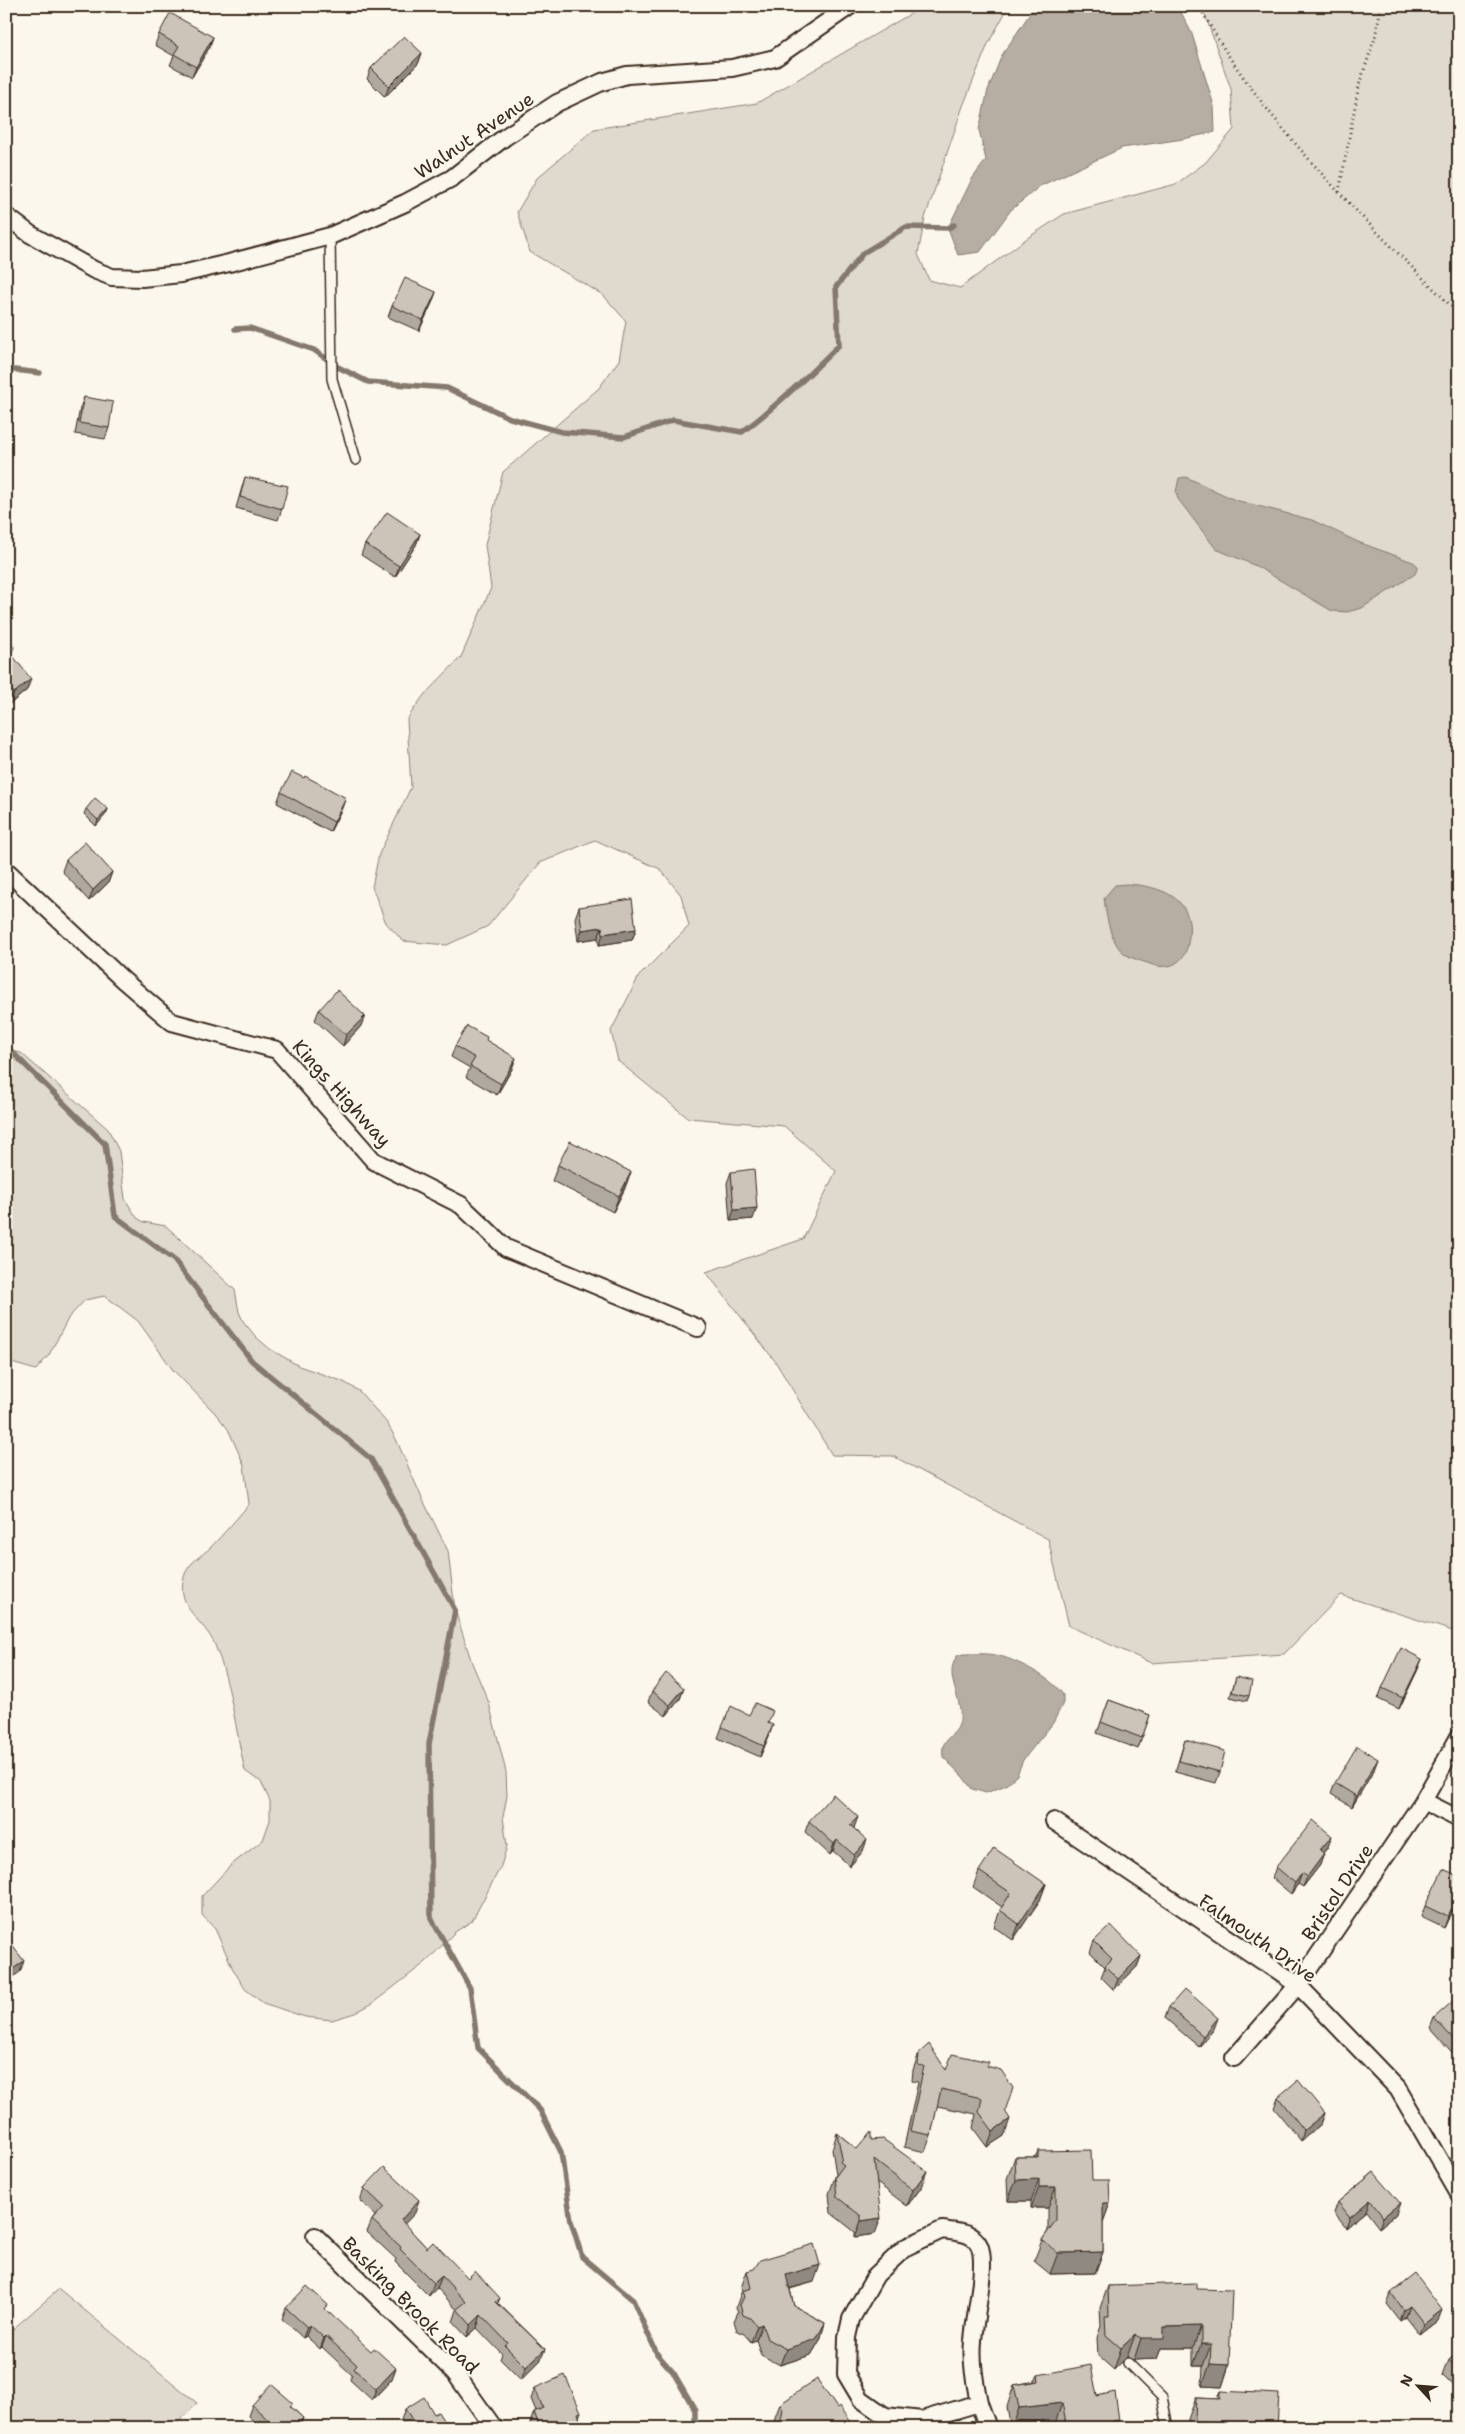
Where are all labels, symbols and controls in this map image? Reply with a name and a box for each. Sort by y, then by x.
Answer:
street label: Walnut Avenue [410,86,539,185]
street label: Kings Highway [287,1034,397,1152]
street label: Bristol Drive [1296,1839,1379,1945]
street label: Falmouth Drive [1194,1888,1322,1988]
street label: Basking Brook Road [337,2231,485,2379]
north arrow [1392,2362,1442,2412]
text: N [1396,2371,1417,2389]

